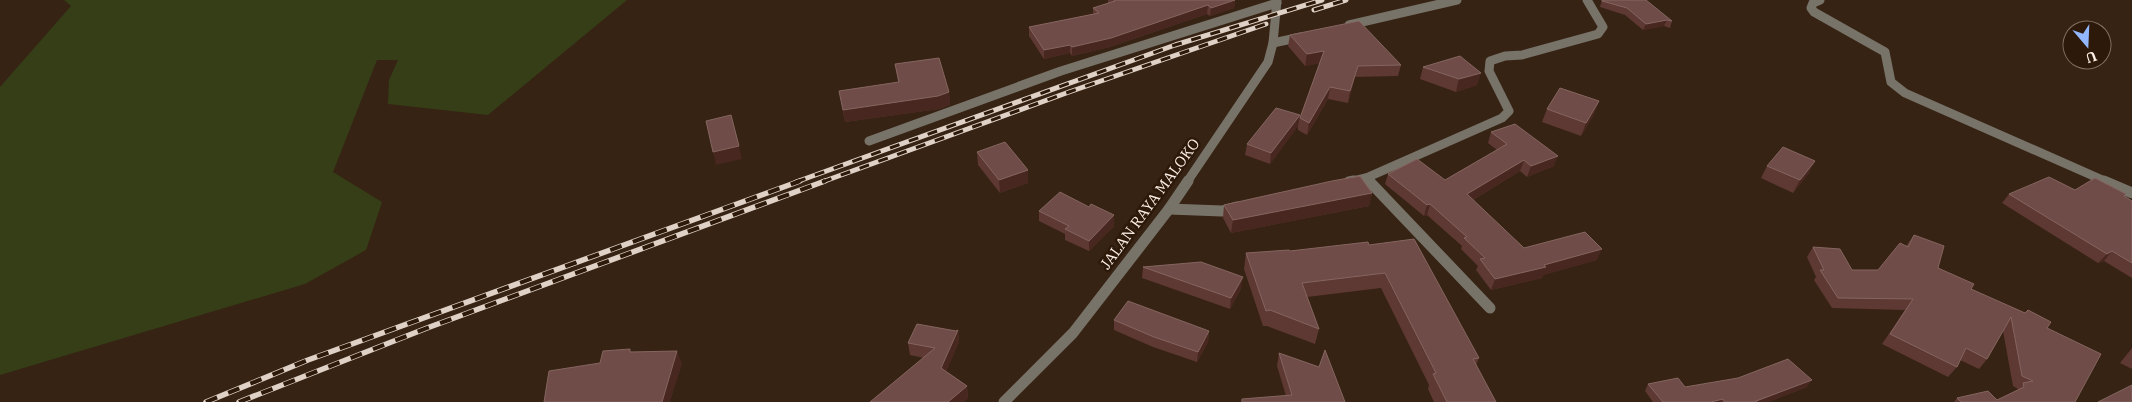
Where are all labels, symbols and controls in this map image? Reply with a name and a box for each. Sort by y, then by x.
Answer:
north arrow [2062,20,2112,70]
text: U [2083,47,2099,68]
street label: JALAN RAYA MALOKO [1096,135,1203,273]

